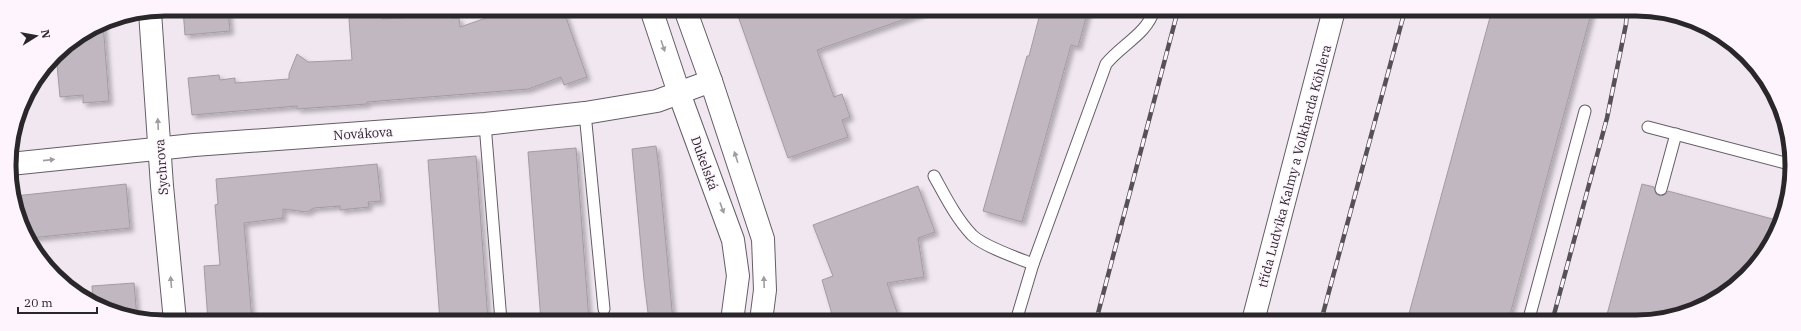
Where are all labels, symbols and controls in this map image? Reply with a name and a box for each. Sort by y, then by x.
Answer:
north arrow [16,16,56,56]
text: N [38,28,54,40]
one-way arrow [661,41,667,53]
street label: třída Ludvíka Kalmy a Volkharda Köhlera [1254,43,1335,289]
one-way arrow [155,117,161,130]
street label: Novákova [333,123,393,144]
street label: Dukelská [687,134,722,193]
street label: Sychrova [151,138,172,196]
one-way arrow [732,150,738,162]
one-way arrow [43,156,55,163]
one-way arrow [719,203,725,215]
one-way arrow [168,276,175,288]
one-way arrow [761,276,768,288]
scale bar [18,289,97,315]
text: 20 m [24,295,53,310]

